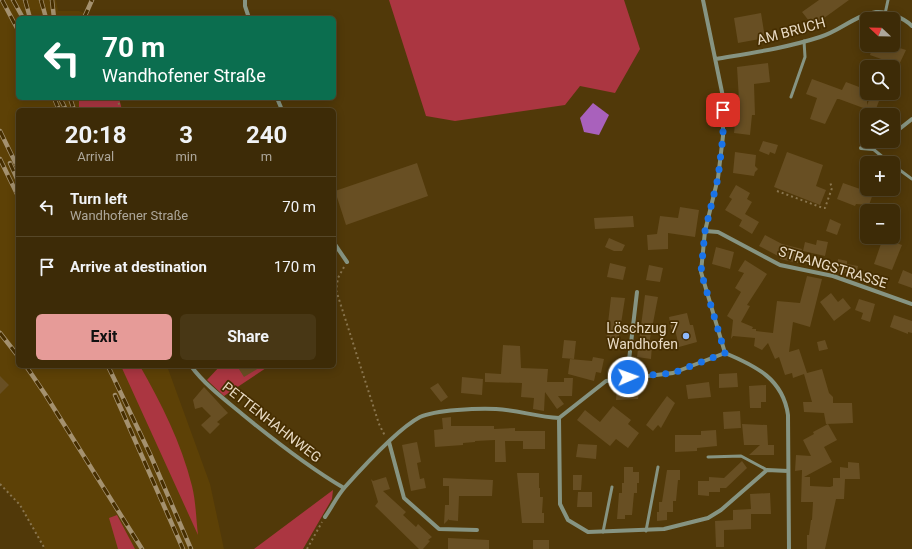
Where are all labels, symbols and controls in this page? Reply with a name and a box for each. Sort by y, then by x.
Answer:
north arrow [860,12,900,52]
map controls [860,12,900,244]
street label: AM BRUCH [755,14,827,48]
text: 70 m [102,31,165,64]
icon: left [36,32,88,84]
button: search [860,60,900,100]
text: Wandhofener Straße [102,65,266,86]
pin [706,93,740,127]
icon: arrive [712,99,734,121]
button: layers [860,108,900,148]
text: 20:18 [65,121,127,149]
text: 3 [179,121,193,149]
text: 240 [246,121,287,149]
text: Arrival [77,149,114,164]
text: min [175,149,197,164]
text: m [261,149,272,164]
button: + [860,156,900,196]
text: Turn left [70,190,127,208]
icon: left [36,196,58,218]
text: 70 m [282,198,316,216]
button: − [860,204,900,244]
text: Wandhofener Straße [70,208,188,223]
street label: STRANGSTRASSE [777,243,889,291]
icon: arrive [36,256,58,278]
text: Arrive at destination [70,258,207,276]
text: 170 m [274,258,316,276]
button: Exit [36,314,172,360]
button: Share [180,314,316,360]
place label: Löschzug 7 Wandhofen [606,320,678,352]
marker: Löschzug 7 Wandhofen [681,331,691,341]
position arrow [607,356,649,398]
street label: PETTENHAHNWEG [219,379,325,465]

